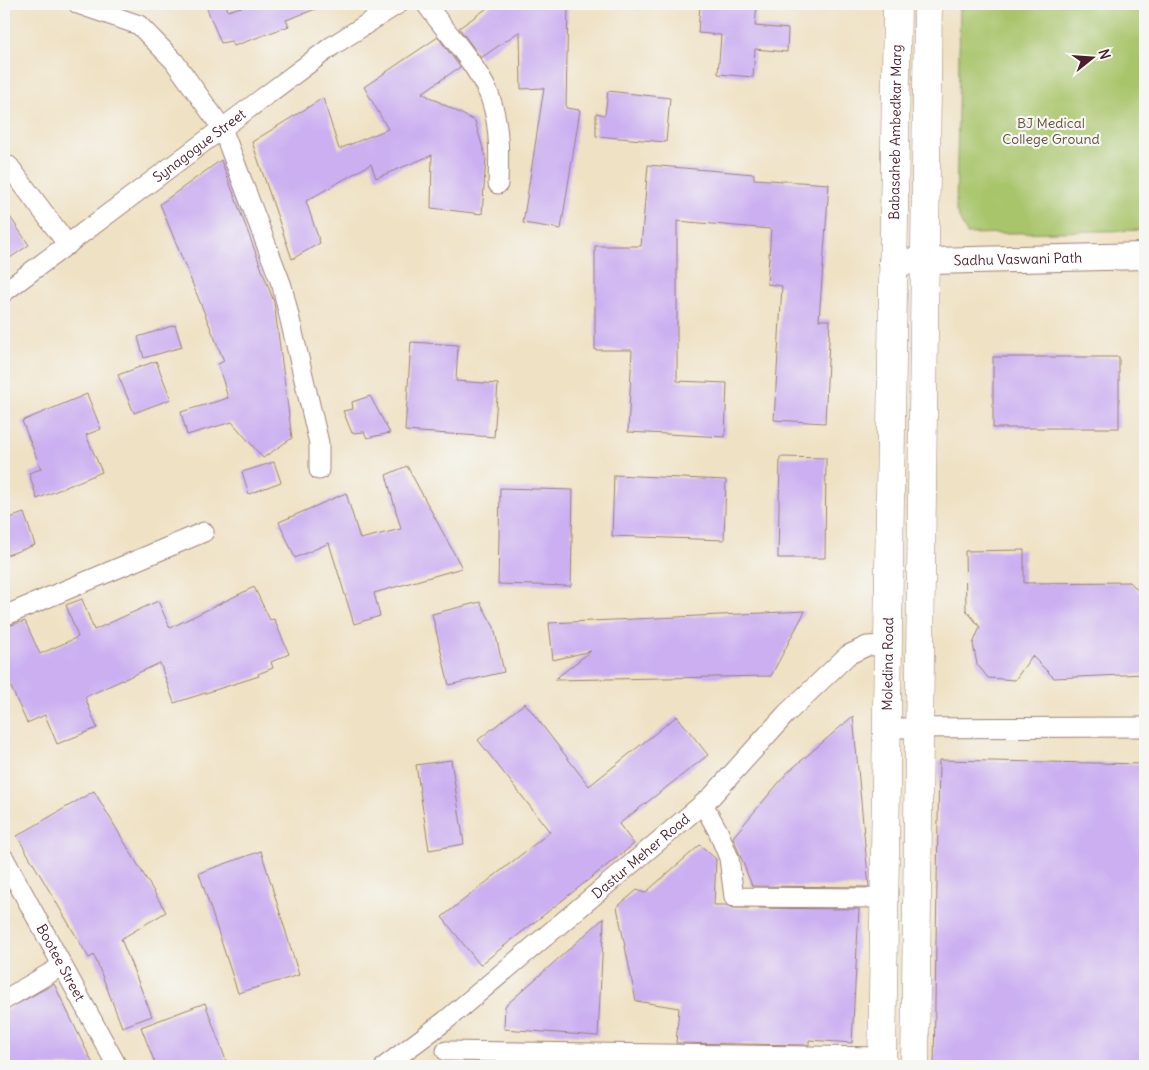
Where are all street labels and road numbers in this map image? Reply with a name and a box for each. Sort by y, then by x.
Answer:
street label: Babasaheb Ambedkar Marg [885,44,905,220]
street label: Synagogue Street [149,105,249,186]
street label: Sadhu Vaswani Path [953,248,1082,270]
street label: Moledina Road [878,617,897,711]
street label: Dastur Meher Road [588,810,693,902]
street label: Bootee Street [33,921,89,1005]

